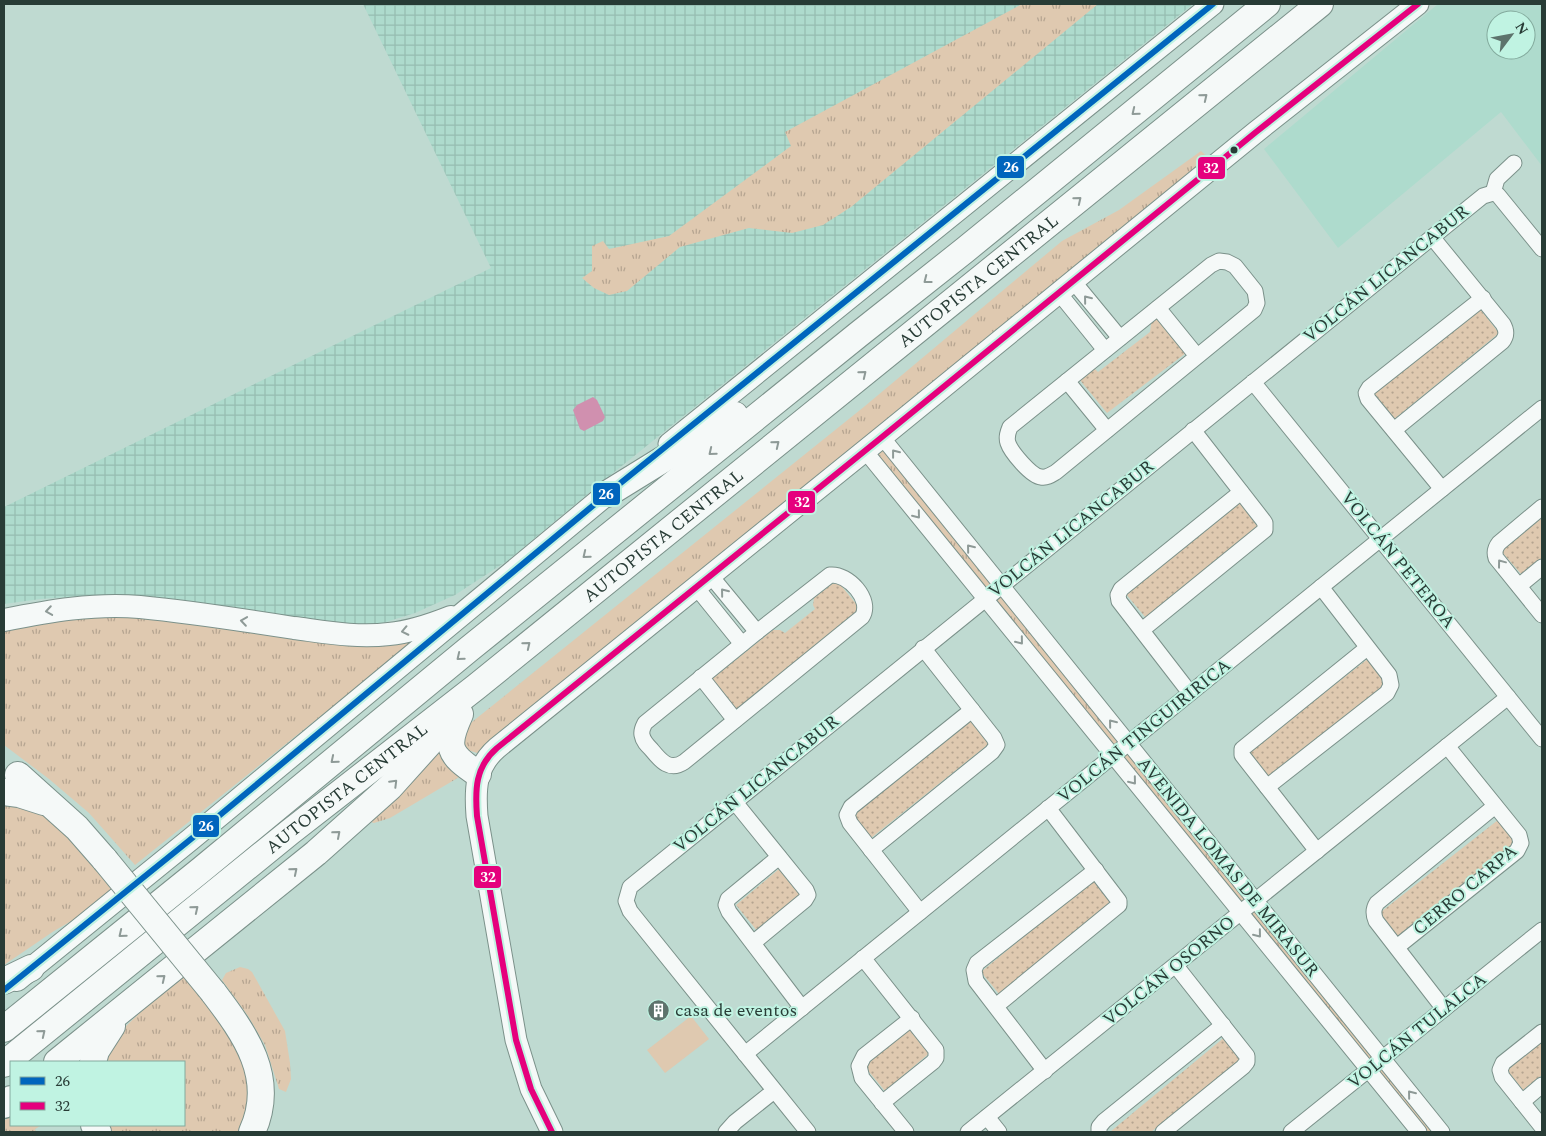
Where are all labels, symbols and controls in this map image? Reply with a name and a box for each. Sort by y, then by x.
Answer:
north arrow [1486,10,1536,60]
text: N [1510,18,1534,39]
one-way arrow [1199,94,1208,103]
one-way arrow [1132,106,1141,114]
unlabelled marker [1229,145,1239,155]
line badge: 26 [996,155,1025,179]
line badge: 32 [1197,156,1226,180]
text: 26 [1003,157,1019,178]
text: 32 [1203,158,1219,179]
one-way arrow [1072,197,1081,205]
street label: VOLCÁN LICANCABUR [1297,198,1475,350]
street label: AUTOPISTA CENTRAL [892,207,1064,354]
one-way arrow [924,275,933,283]
one-way arrow [1084,295,1093,304]
one-way arrow [857,371,866,379]
one-way arrow [770,442,779,450]
one-way arrow [709,447,718,456]
one-way arrow [893,450,901,459]
street label: VOLCÁN LICANCABUR [982,453,1160,605]
street label: AUTOPISTA CENTRAL [577,462,749,609]
line badge: 26 [592,482,621,506]
text: 26 [598,484,614,505]
street label: VOLCÁN PETEROA [1334,485,1462,635]
line badge: 32 [787,490,816,514]
text: 32 [794,492,810,513]
one-way arrow [912,509,920,518]
one-way arrow [967,544,976,553]
one-way arrow [583,549,592,557]
one-way arrow [1497,560,1506,569]
one-way arrow [722,589,730,598]
one-way arrow [45,605,53,616]
one-way arrow [240,616,248,627]
one-way arrow [401,625,410,636]
one-way arrow [1014,636,1023,645]
one-way arrow [522,642,531,651]
one-way arrow [456,651,465,660]
street label: VOLCÁN TINGUIRIRICA [1051,652,1237,810]
street label: VOLCÁN LICANCABUR [667,708,845,860]
street label: AUTOPISTA CENTRAL [260,716,434,860]
one-way arrow [1108,719,1117,728]
street label: AVENIDA LOMAS DE MIRASUR [1131,751,1325,983]
one-way arrow [331,754,340,762]
one-way arrow [1128,775,1136,784]
one-way arrow [388,779,397,788]
line badge: 26 [192,814,220,838]
text: 26 [198,816,214,837]
one-way arrow [332,831,341,840]
street label: CERRO CARPA [1407,838,1523,942]
line badge: 32 [473,865,502,889]
text: 32 [480,867,496,888]
one-way arrow [288,868,297,876]
one-way arrow [189,907,198,915]
street label: VOLCÁN OSORNO [1097,909,1241,1033]
one-way arrow [119,928,128,936]
one-way arrow [1252,929,1261,938]
street label: VOLCÁN TULALCA [1341,966,1493,1096]
one-way arrow [156,976,165,984]
place label: casa de eventos [675,997,797,1024]
building icon: casa de eventos [647,998,671,1022]
one-way arrow [36,1030,45,1039]
legend [10,1061,185,1126]
text: 26 [55,1070,71,1093]
one-way arrow [1409,1091,1417,1100]
text: 32 [55,1095,70,1118]

